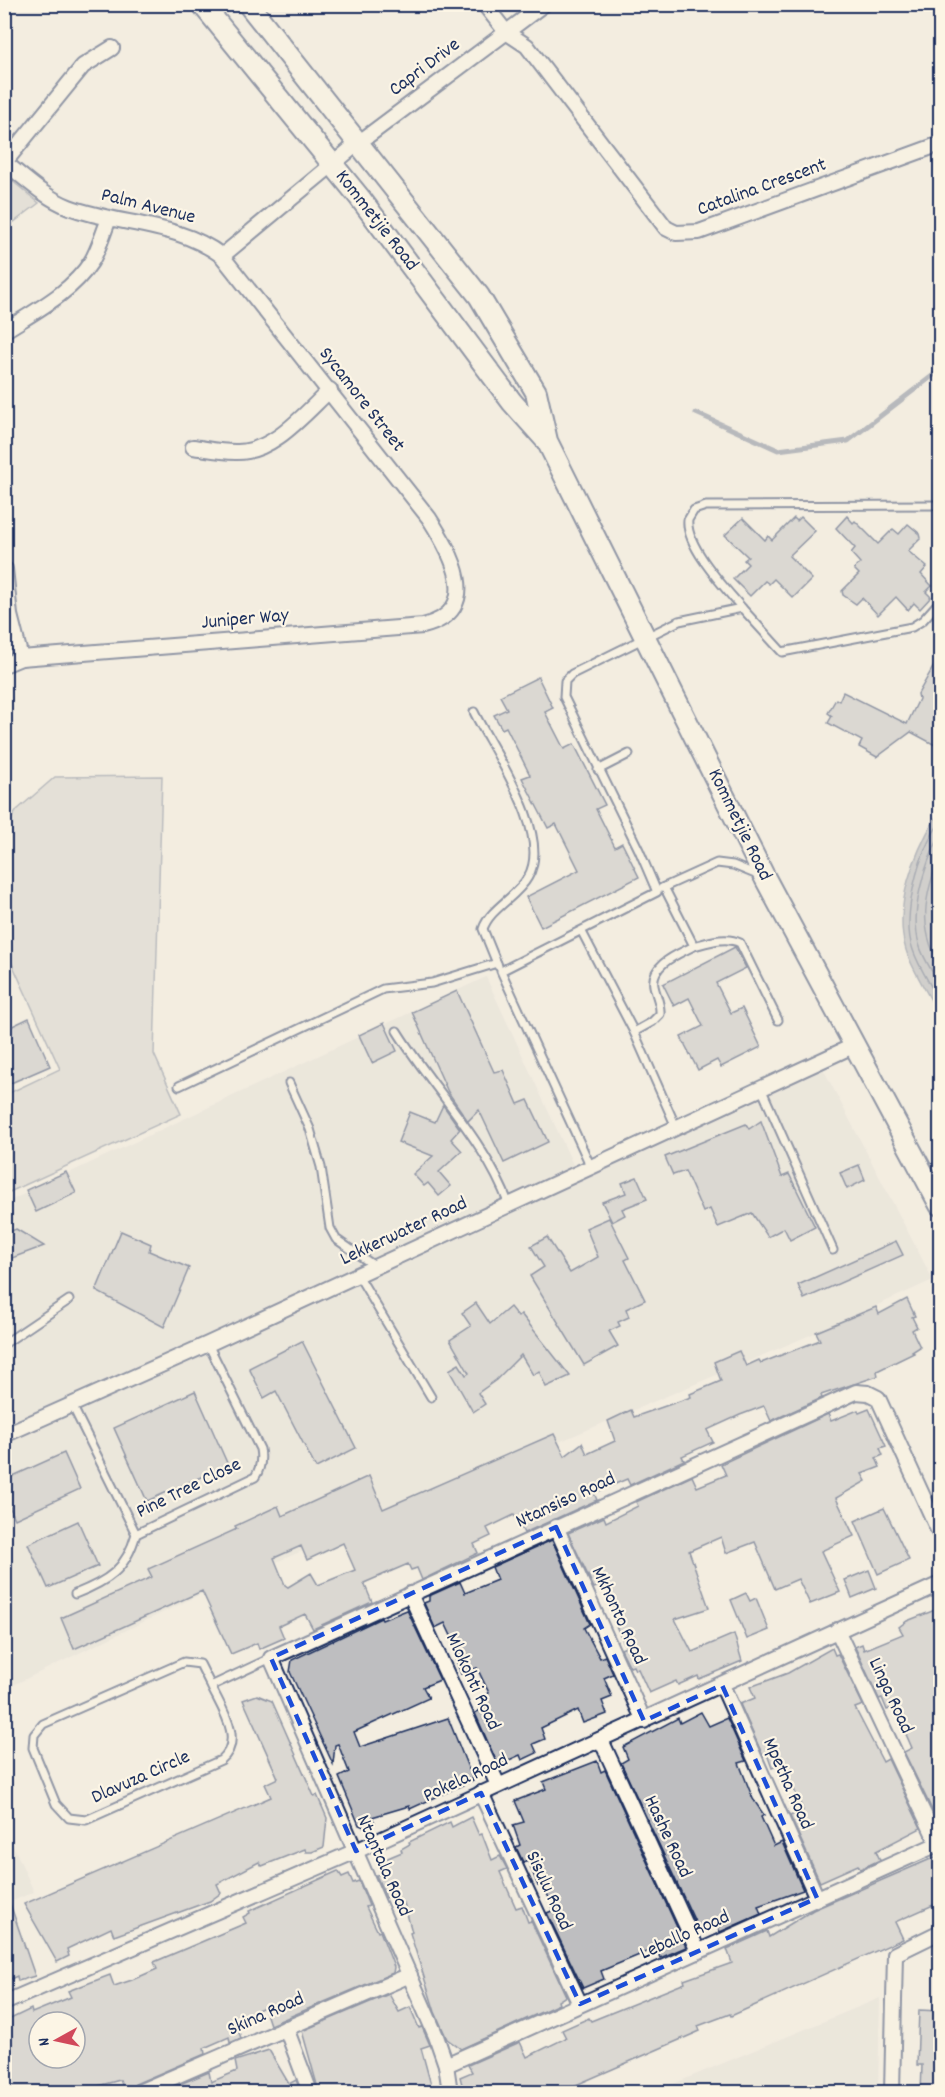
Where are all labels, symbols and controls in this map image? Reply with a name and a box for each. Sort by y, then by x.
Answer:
street label: Capri Drive [384,32,467,104]
street label: Catalina Crescent [693,152,831,224]
street label: Kommetjie Road [328,165,424,277]
street label: Palm Avenue [98,182,198,232]
street label: Sycamore Street [311,342,411,458]
street label: Juniper Way [200,602,291,638]
street label: Kommetjie Road [700,764,778,886]
street label: Lekkerwater Road [336,1190,472,1274]
street label: Pine Tree Close [132,1451,246,1527]
street label: Ntansiso Road [511,1466,621,1536]
street label: Mkhonto Road [583,1562,653,1670]
street label: Mlokohti Road [437,1629,507,1735]
street label: Linga Road [860,1653,920,1739]
street label: Mpetha Road [754,1734,820,1834]
street label: Dlavuza Circle [87,1744,195,1812]
street label: Pokela Road [419,1747,513,1811]
street label: Hashe Road [636,1791,698,1883]
street label: Ntantala Road [348,1811,418,1921]
street label: Sisulu Road [517,1847,579,1935]
street label: Leballo Road [636,1904,734,1968]
street label: Skina Road [223,1986,309,2044]
north arrow [27,2010,87,2070]
text: N [33,2036,57,2047]

